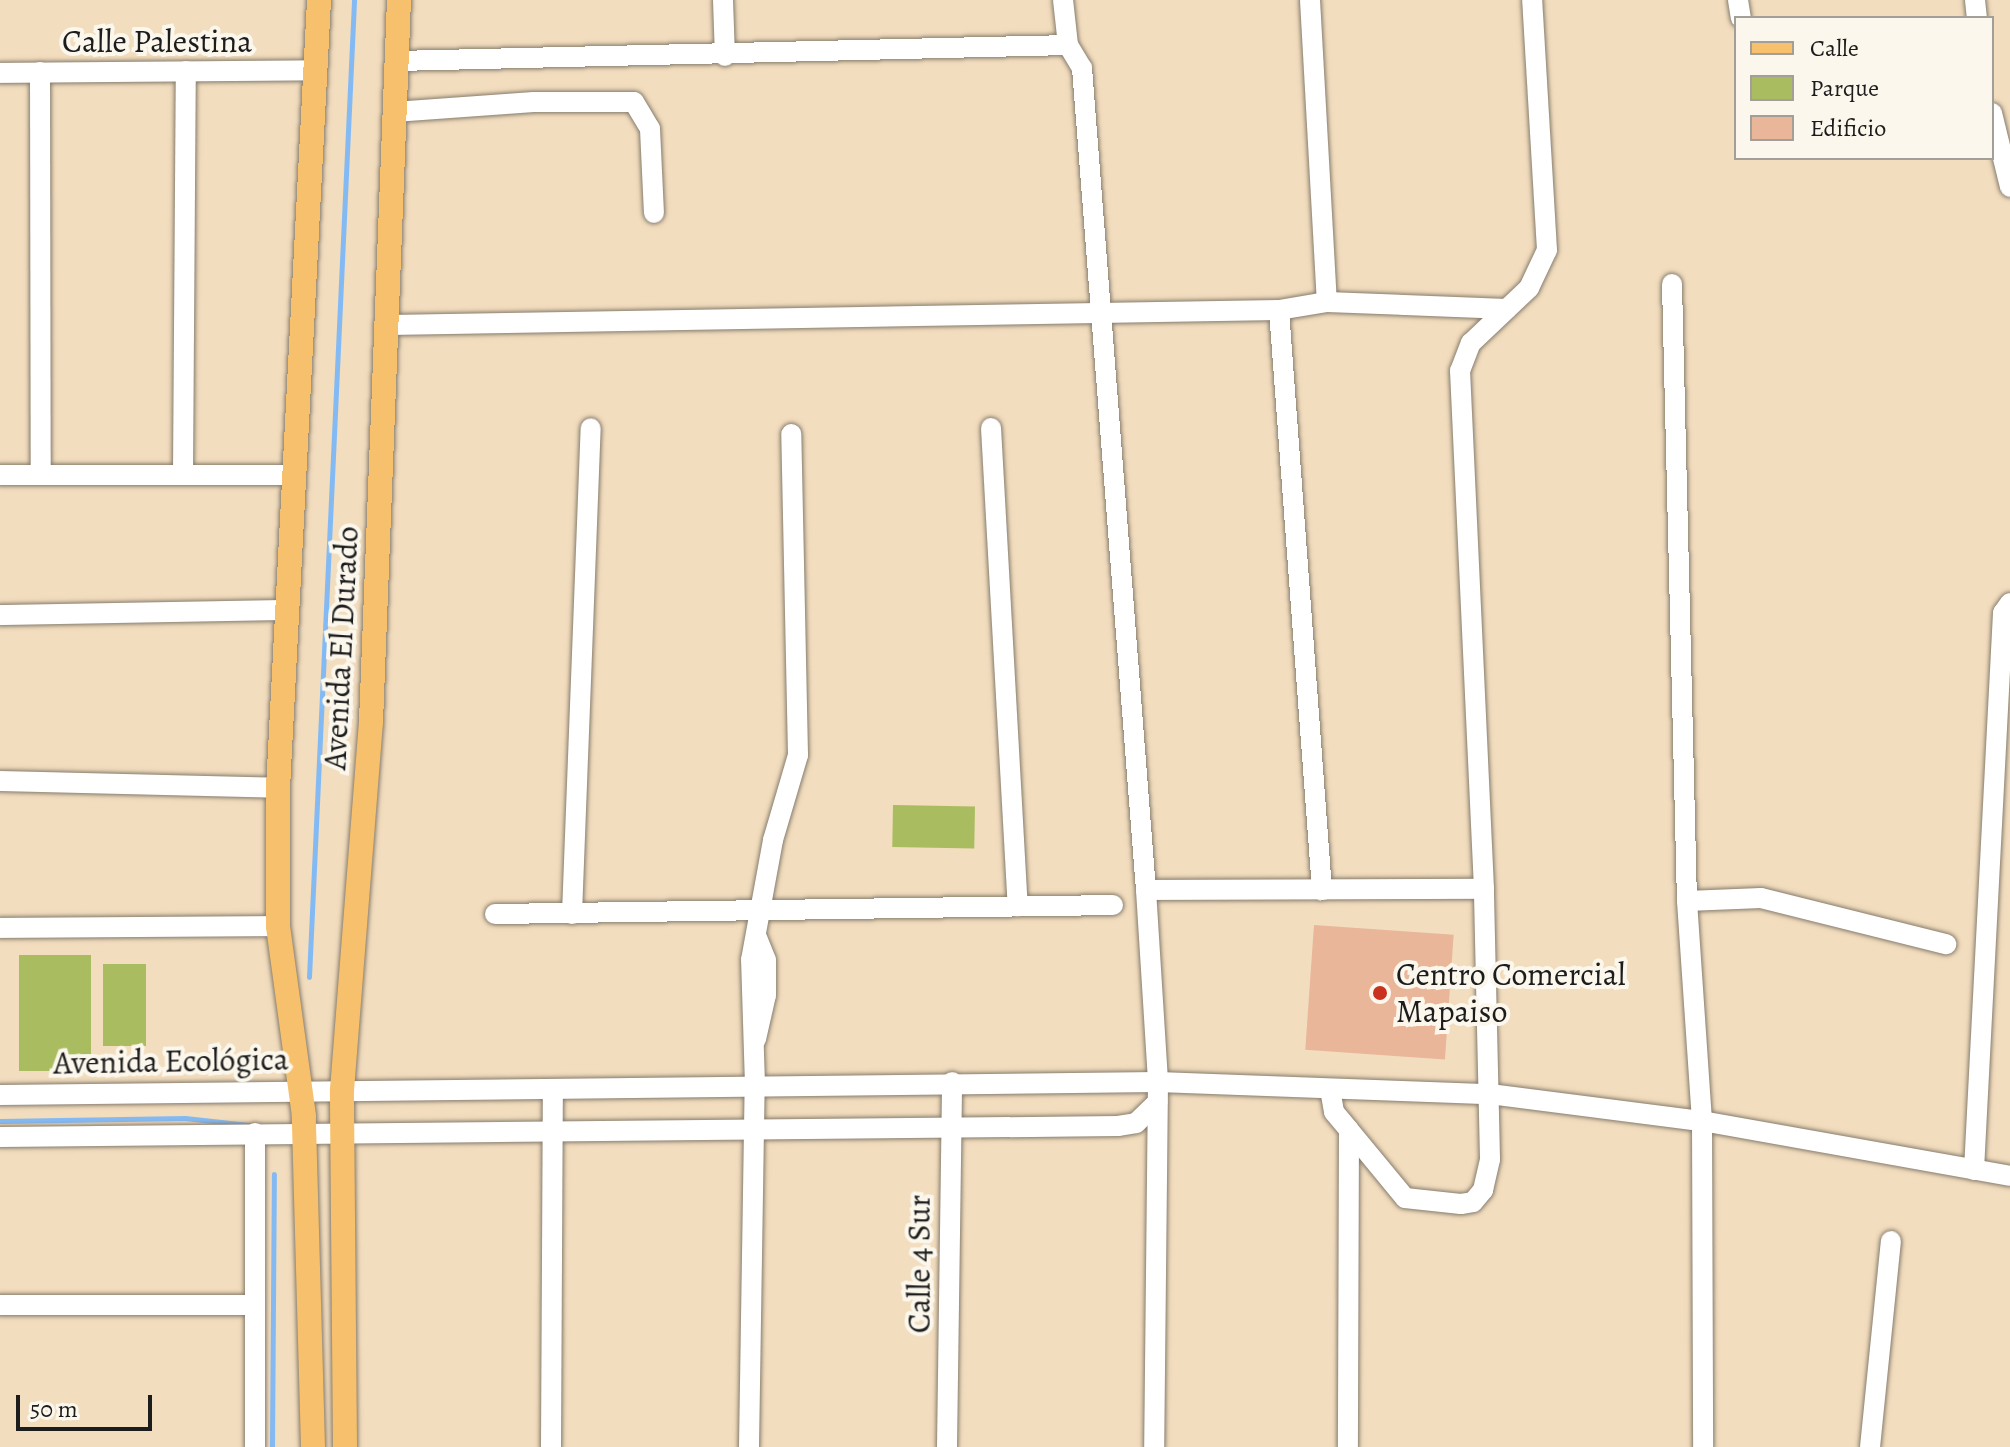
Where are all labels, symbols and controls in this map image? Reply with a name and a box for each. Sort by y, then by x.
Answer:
legend [1734,16,1994,160]
street label: Calle Palestina [62,22,252,60]
text: Calle [1810,32,1859,64]
text: Parque [1810,72,1879,104]
text: Edificio [1810,112,1886,144]
street label: Avenida El Durado [315,525,367,771]
place label: Centro Comercial Mapaiso [1396,956,1626,1031]
marker: Centro Comercial Mapaiso [1371,984,1389,1002]
street label: Avenida Ecológica [53,1040,289,1082]
street label: Calle 4 Sur [900,1195,938,1333]
scale bar [20,1379,156,1429]
text: 50 m [30,1393,78,1425]

